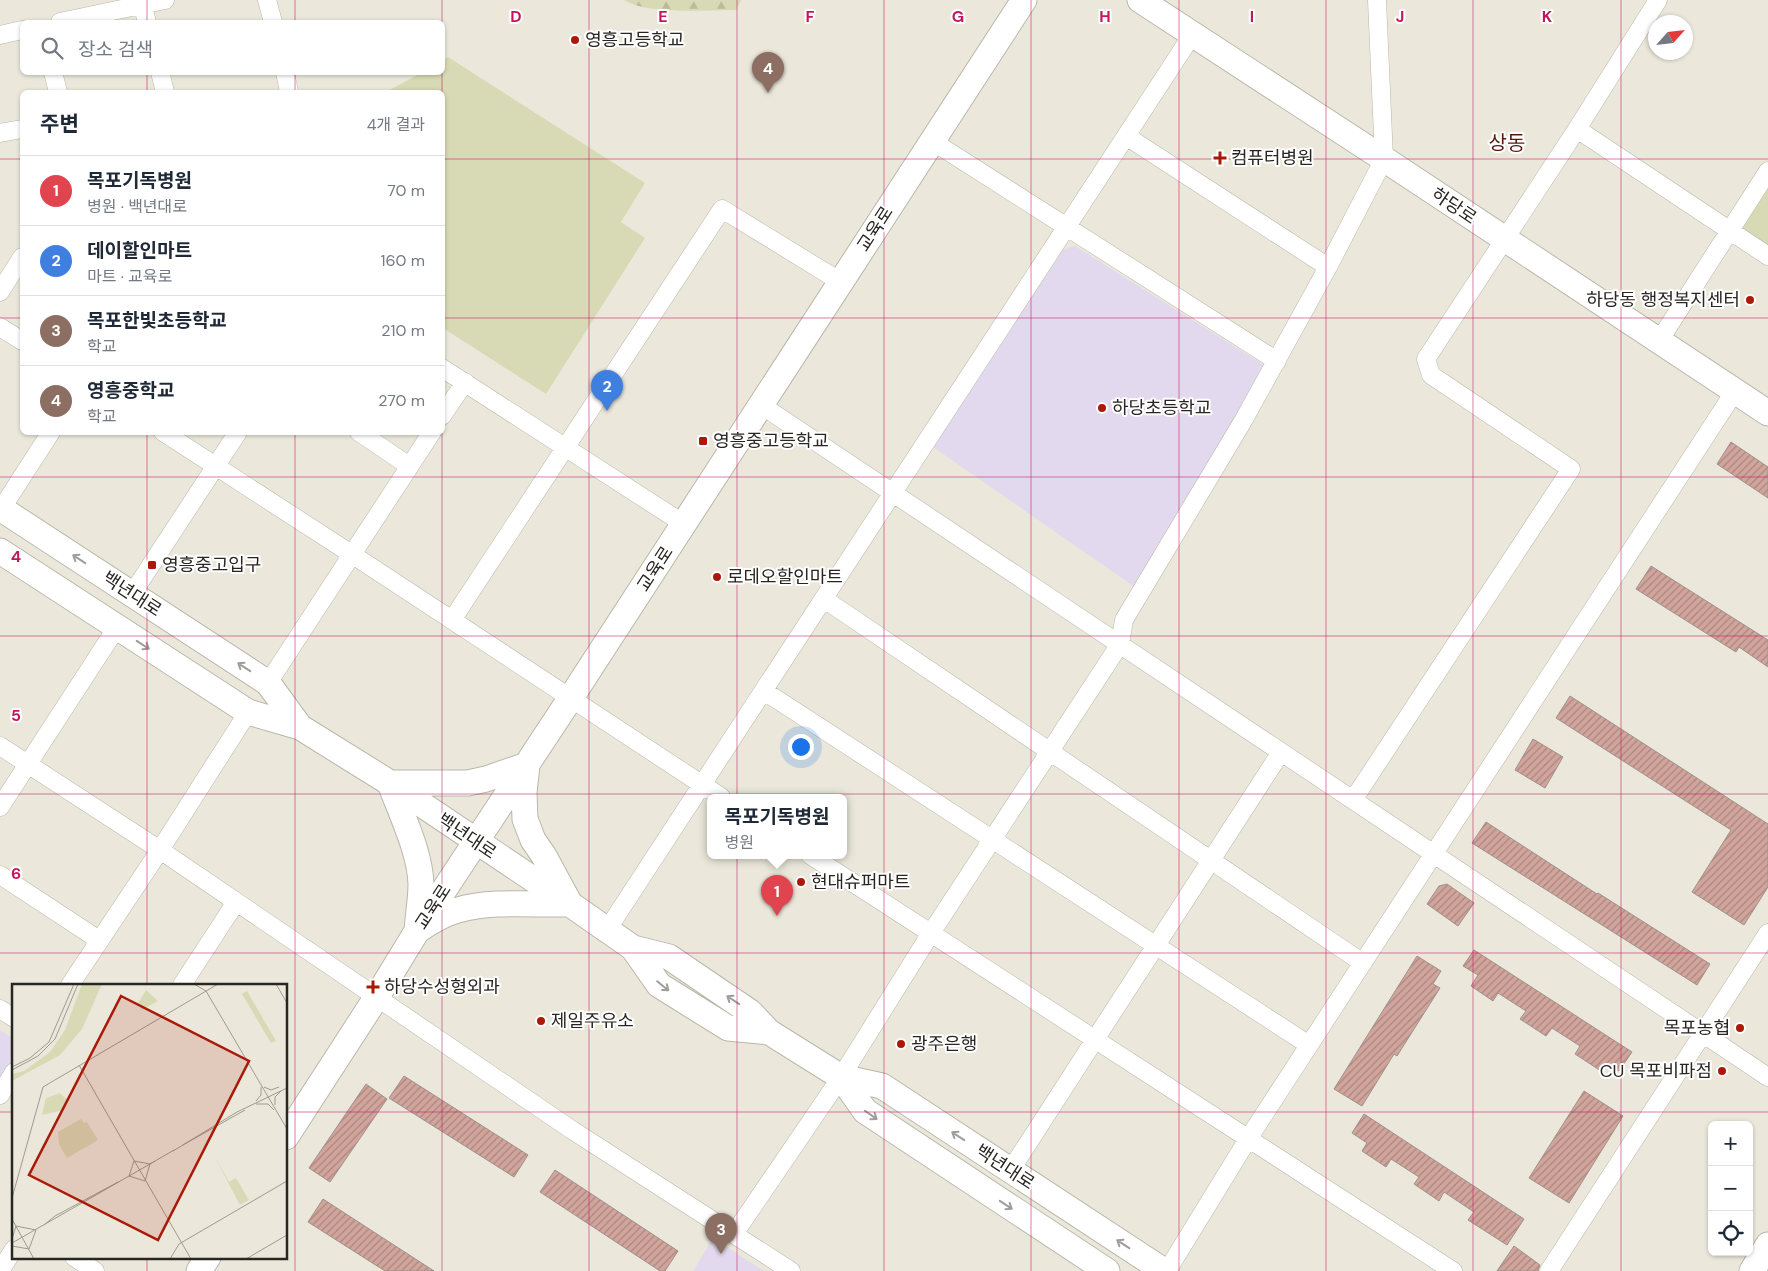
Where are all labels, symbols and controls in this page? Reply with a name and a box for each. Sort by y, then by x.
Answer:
text: D [510,6,522,27]
text: E [658,6,668,27]
text: F [806,6,815,27]
text: G [952,6,964,27]
text: H [1099,6,1111,27]
text: I [1250,6,1254,27]
text: J [1396,6,1404,27]
text: K [1542,6,1553,27]
north arrow [1648,15,1693,60]
search box [20,20,445,75]
place label: 영흥고등학교 [585,28,684,52]
icon: search [38,34,66,62]
marker: 영흥고등학교 [569,34,581,46]
text: 장소 검색 [78,37,153,62]
pin: 4 [752,52,784,93]
text: 주변 [40,110,79,138]
text: 4개 결과 [367,114,425,135]
district label: 상동 [1489,130,1525,156]
place label: 컴퓨터병원 [1231,146,1314,170]
marker: 컴퓨터병원 [1213,151,1227,165]
text: 목포기독병원 [87,168,192,193]
text: 1 [53,180,59,201]
text: 70 m [387,180,425,201]
street label: 하당로 [1427,182,1481,230]
text: 병원 · 백년대로 [87,196,187,217]
street label: 교육로 [851,202,899,256]
text: 데이할인마트 [87,238,192,263]
text: 2 [51,250,61,271]
text: 160 m [381,250,425,271]
text: 마트 · 교육로 [87,266,172,287]
place label: 하당동 행정복지센터 [1586,288,1740,312]
marker: 하당동 행정복지센터 [1744,294,1756,306]
text: 목포한빛초등학교 [87,308,227,333]
text: 3 [51,320,61,341]
text: 210 m [381,320,425,341]
text: 학교 [87,336,116,357]
pin: 2 [591,370,623,411]
text: 영흥중학교 [87,378,174,403]
text: 4 [51,390,61,411]
text: 270 m [378,390,425,411]
place label: 하당초등학교 [1112,396,1211,420]
marker: 하당초등학교 [1096,402,1108,414]
text: 학교 [87,406,116,427]
place label: 영흥중고등학교 [713,429,829,453]
marker: 영흥중고등학교 [697,435,709,447]
street label: 교육로 [631,542,679,596]
text: 4 [11,546,21,567]
place label: 영흥중고입구 [162,553,261,577]
one-way arrow [72,554,86,564]
marker: 영흥중고입구 [146,559,158,571]
place label: 로데오할인마트 [727,565,843,589]
street label: 백년대로 [98,566,166,622]
marker: 로데오할인마트 [711,571,723,583]
one-way arrow [136,640,150,650]
one-way arrow [237,662,251,672]
text: 5 [11,705,21,726]
your location [788,734,814,760]
popup [707,794,847,859]
text: 목포기독병원 [725,804,829,829]
street label: 백년대로 [433,808,501,864]
text: 병원 [725,832,754,853]
text: 6 [11,863,21,884]
place label: 현대슈퍼마트 [811,870,910,894]
pin: 1 [761,875,793,916]
marker: 현대슈퍼마트 [795,876,807,888]
street label: 교육로 [409,880,457,934]
place label: 하당수성형외과 [384,975,500,999]
marker: 하당수성형외과 [366,980,380,994]
one-way arrow [656,980,669,991]
inset map [12,984,288,1258]
one-way arrow [726,995,740,1005]
place label: 제일주유소 [551,1009,634,1033]
marker: 제일주유소 [535,1015,547,1027]
place label: 목포농협 [1664,1016,1730,1040]
marker: 목포농협 [1734,1022,1746,1034]
place label: 광주은행 [911,1032,977,1056]
marker: 광주은행 [895,1038,907,1050]
place label: CU 목포비파점 [1600,1059,1712,1083]
marker: CU 목포비파점 [1716,1065,1728,1077]
one-way arrow [864,1110,878,1120]
map controls [1708,1121,1753,1256]
button: + [1708,1121,1753,1166]
one-way arrow [951,1131,965,1141]
street label: 백년대로 [971,1139,1039,1195]
button: − [1708,1166,1753,1211]
one-way arrow [999,1200,1013,1210]
button: locate [1708,1211,1753,1256]
pin: 3 [705,1213,737,1254]
one-way arrow [1116,1239,1130,1250]

